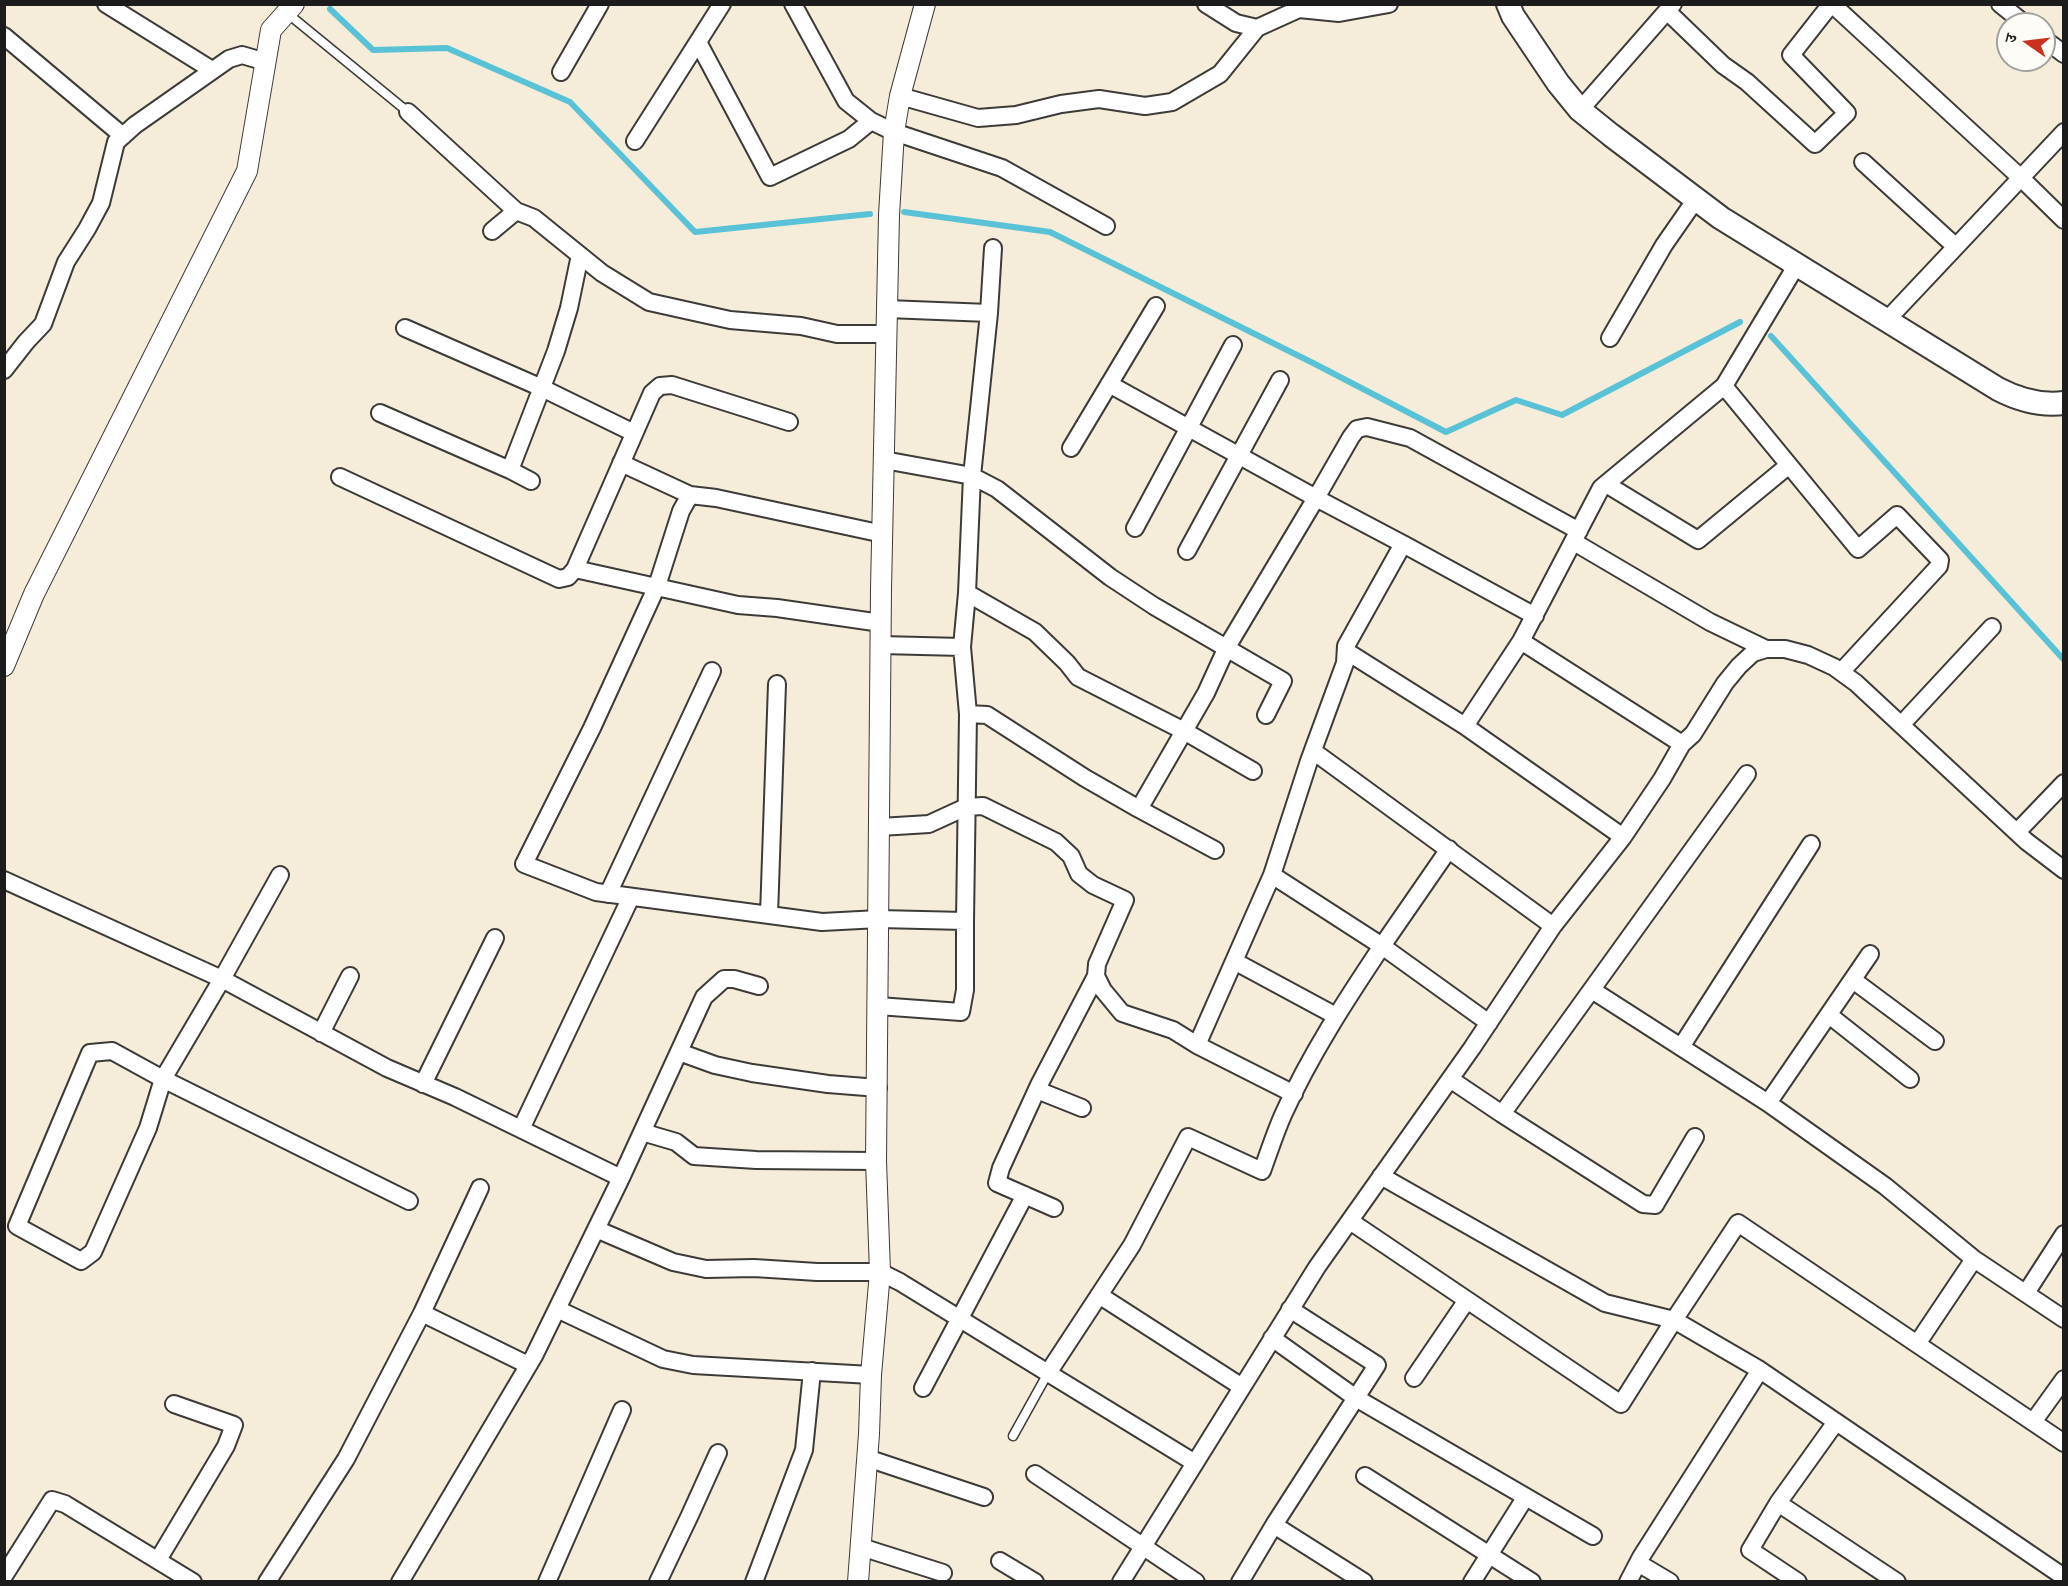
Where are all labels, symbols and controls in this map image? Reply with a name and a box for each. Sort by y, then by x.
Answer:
north arrow [1996,12,2056,72]
text: उ [1998,31,2023,45]

